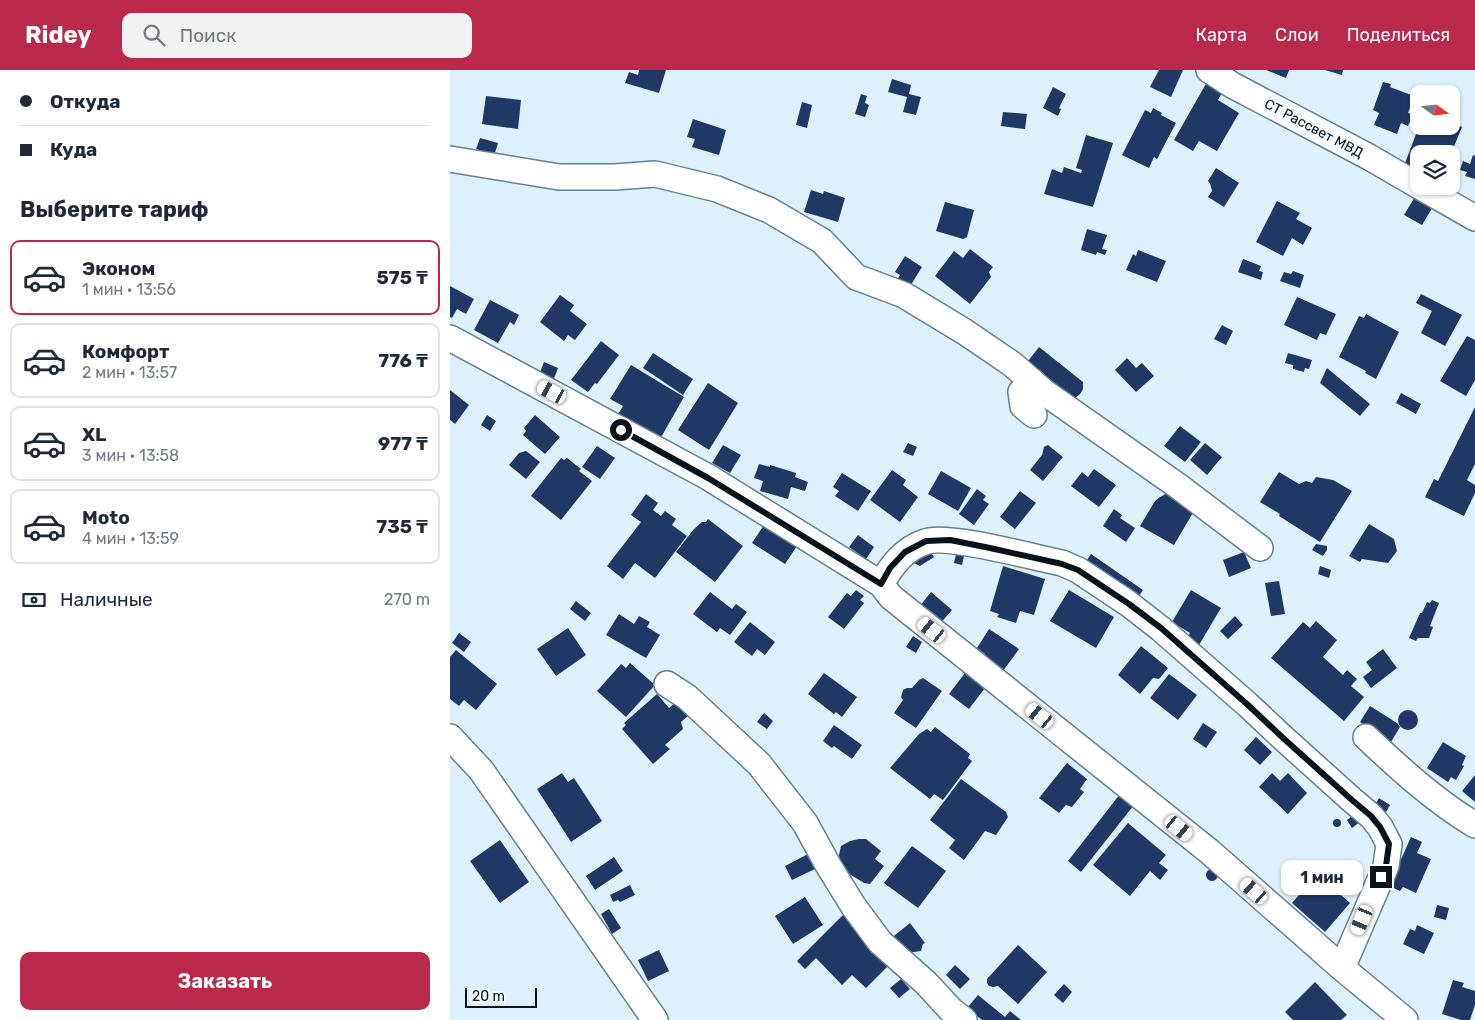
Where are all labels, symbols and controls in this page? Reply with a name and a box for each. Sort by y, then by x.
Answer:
search box [122,13,472,58]
text: Ridey [25,21,92,49]
icon: search [140,21,168,49]
text: Поиск [180,24,236,47]
text: Карта [1196,24,1247,46]
text: Слои [1275,24,1319,46]
text: Поделиться [1347,24,1450,46]
north arrow [1410,85,1460,135]
map controls [1410,85,1460,195]
text: Откуда [50,90,120,113]
street label: СТ Рассвет МВД [1261,95,1366,162]
text: Куда [50,138,97,161]
button: layers [1410,145,1460,195]
text: Выберите тариф [20,196,209,223]
icon: car [22,255,67,300]
text: Эконом [82,257,155,280]
text: 575 ₸ [377,266,428,289]
text: 1 мин · 13:56 [82,280,176,299]
icon: car [22,338,67,383]
text: Комфорт [82,340,169,363]
text: 776 ₸ [378,349,428,372]
text: 2 мин · 13:57 [82,363,177,382]
car [535,378,568,406]
route start [610,419,632,441]
icon: car [22,421,67,466]
text: XL [82,423,106,446]
text: 977 ₸ [378,432,428,455]
text: 3 мин · 13:58 [82,446,179,465]
icon: car [22,504,67,549]
text: Moto [82,506,130,529]
text: 735 ₸ [376,515,428,538]
text: 4 мин · 13:59 [82,529,179,548]
icon: cash [20,586,48,614]
text: Наличные [60,588,153,611]
text: 270 m [384,590,430,609]
car [915,615,948,645]
car [1023,701,1056,731]
car [1162,813,1195,843]
callout: 1 мин [1281,860,1364,894]
route end [1370,866,1392,888]
text: 1 мин [1300,868,1344,887]
car [1237,875,1270,907]
car [1349,903,1374,937]
button: Заказать [20,952,430,1010]
scale bar [465,985,538,1008]
text: 20 m [472,988,505,1005]

